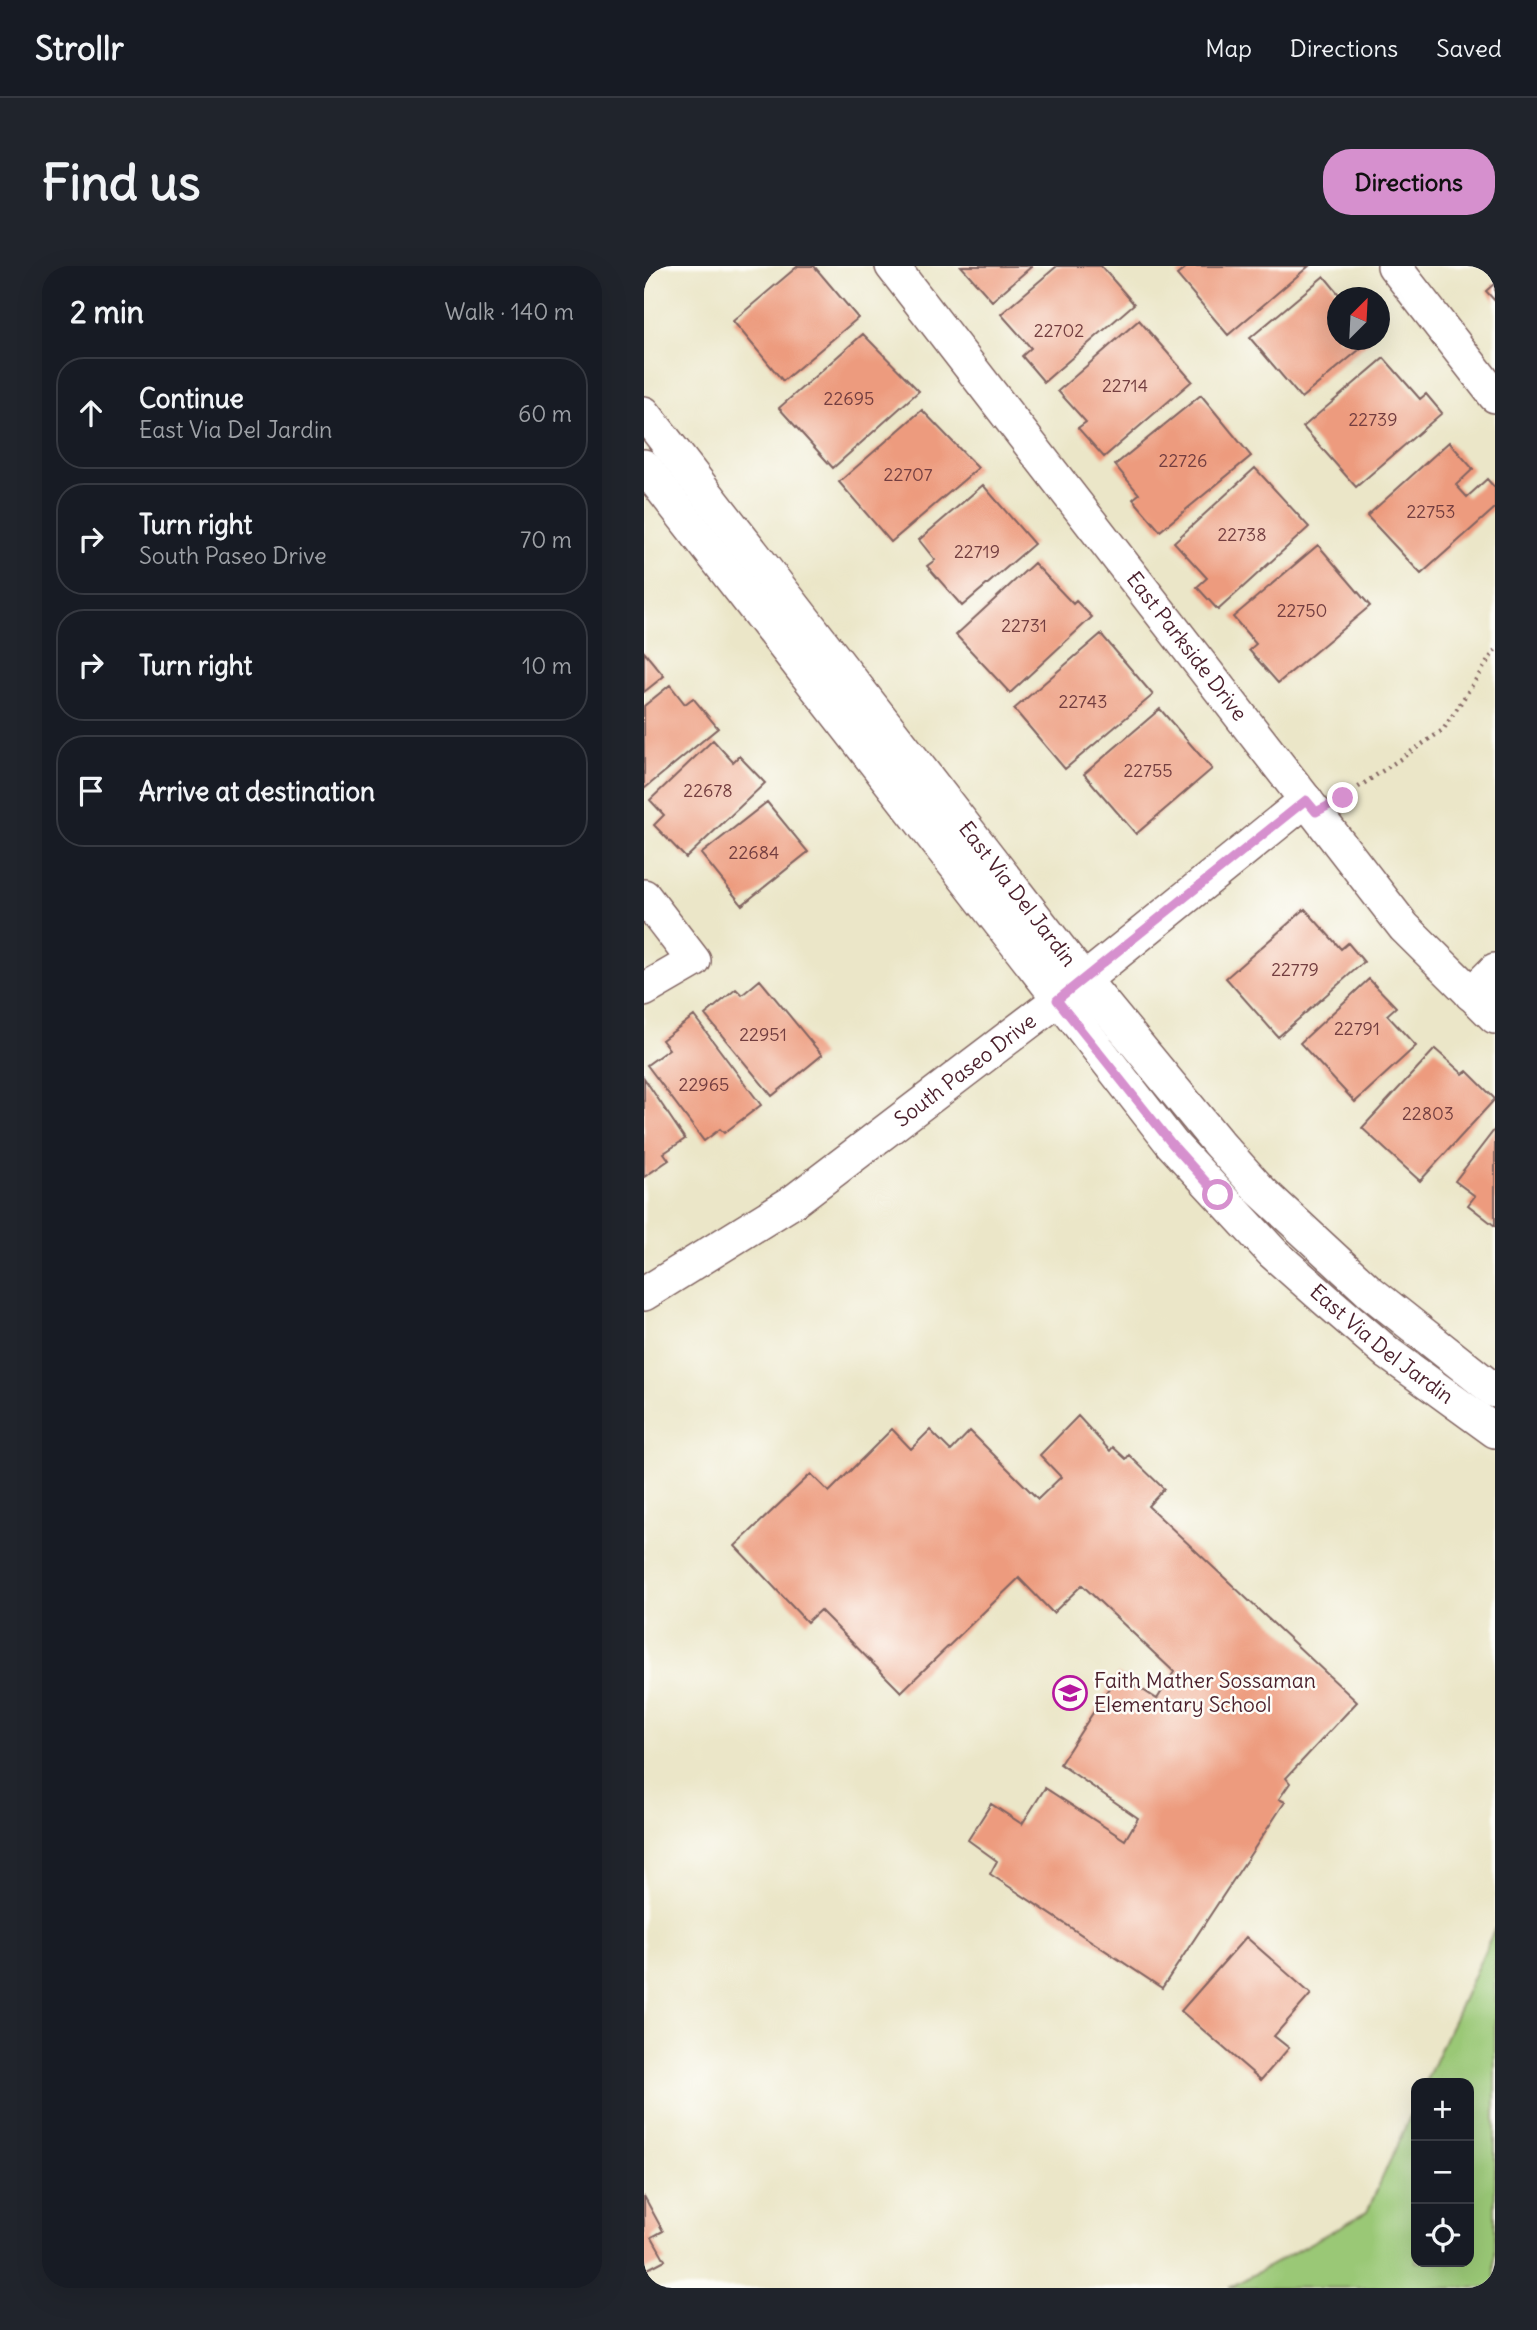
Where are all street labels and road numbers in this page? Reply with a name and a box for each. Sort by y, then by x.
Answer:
street label: East Parkside Drive [1121,566,1253,726]
street label: East Via Del Jardin [953,816,1083,972]
street label: South Paseo Drive [889,1007,1041,1133]
street label: East Via Del Jardin [1305,1278,1459,1410]

